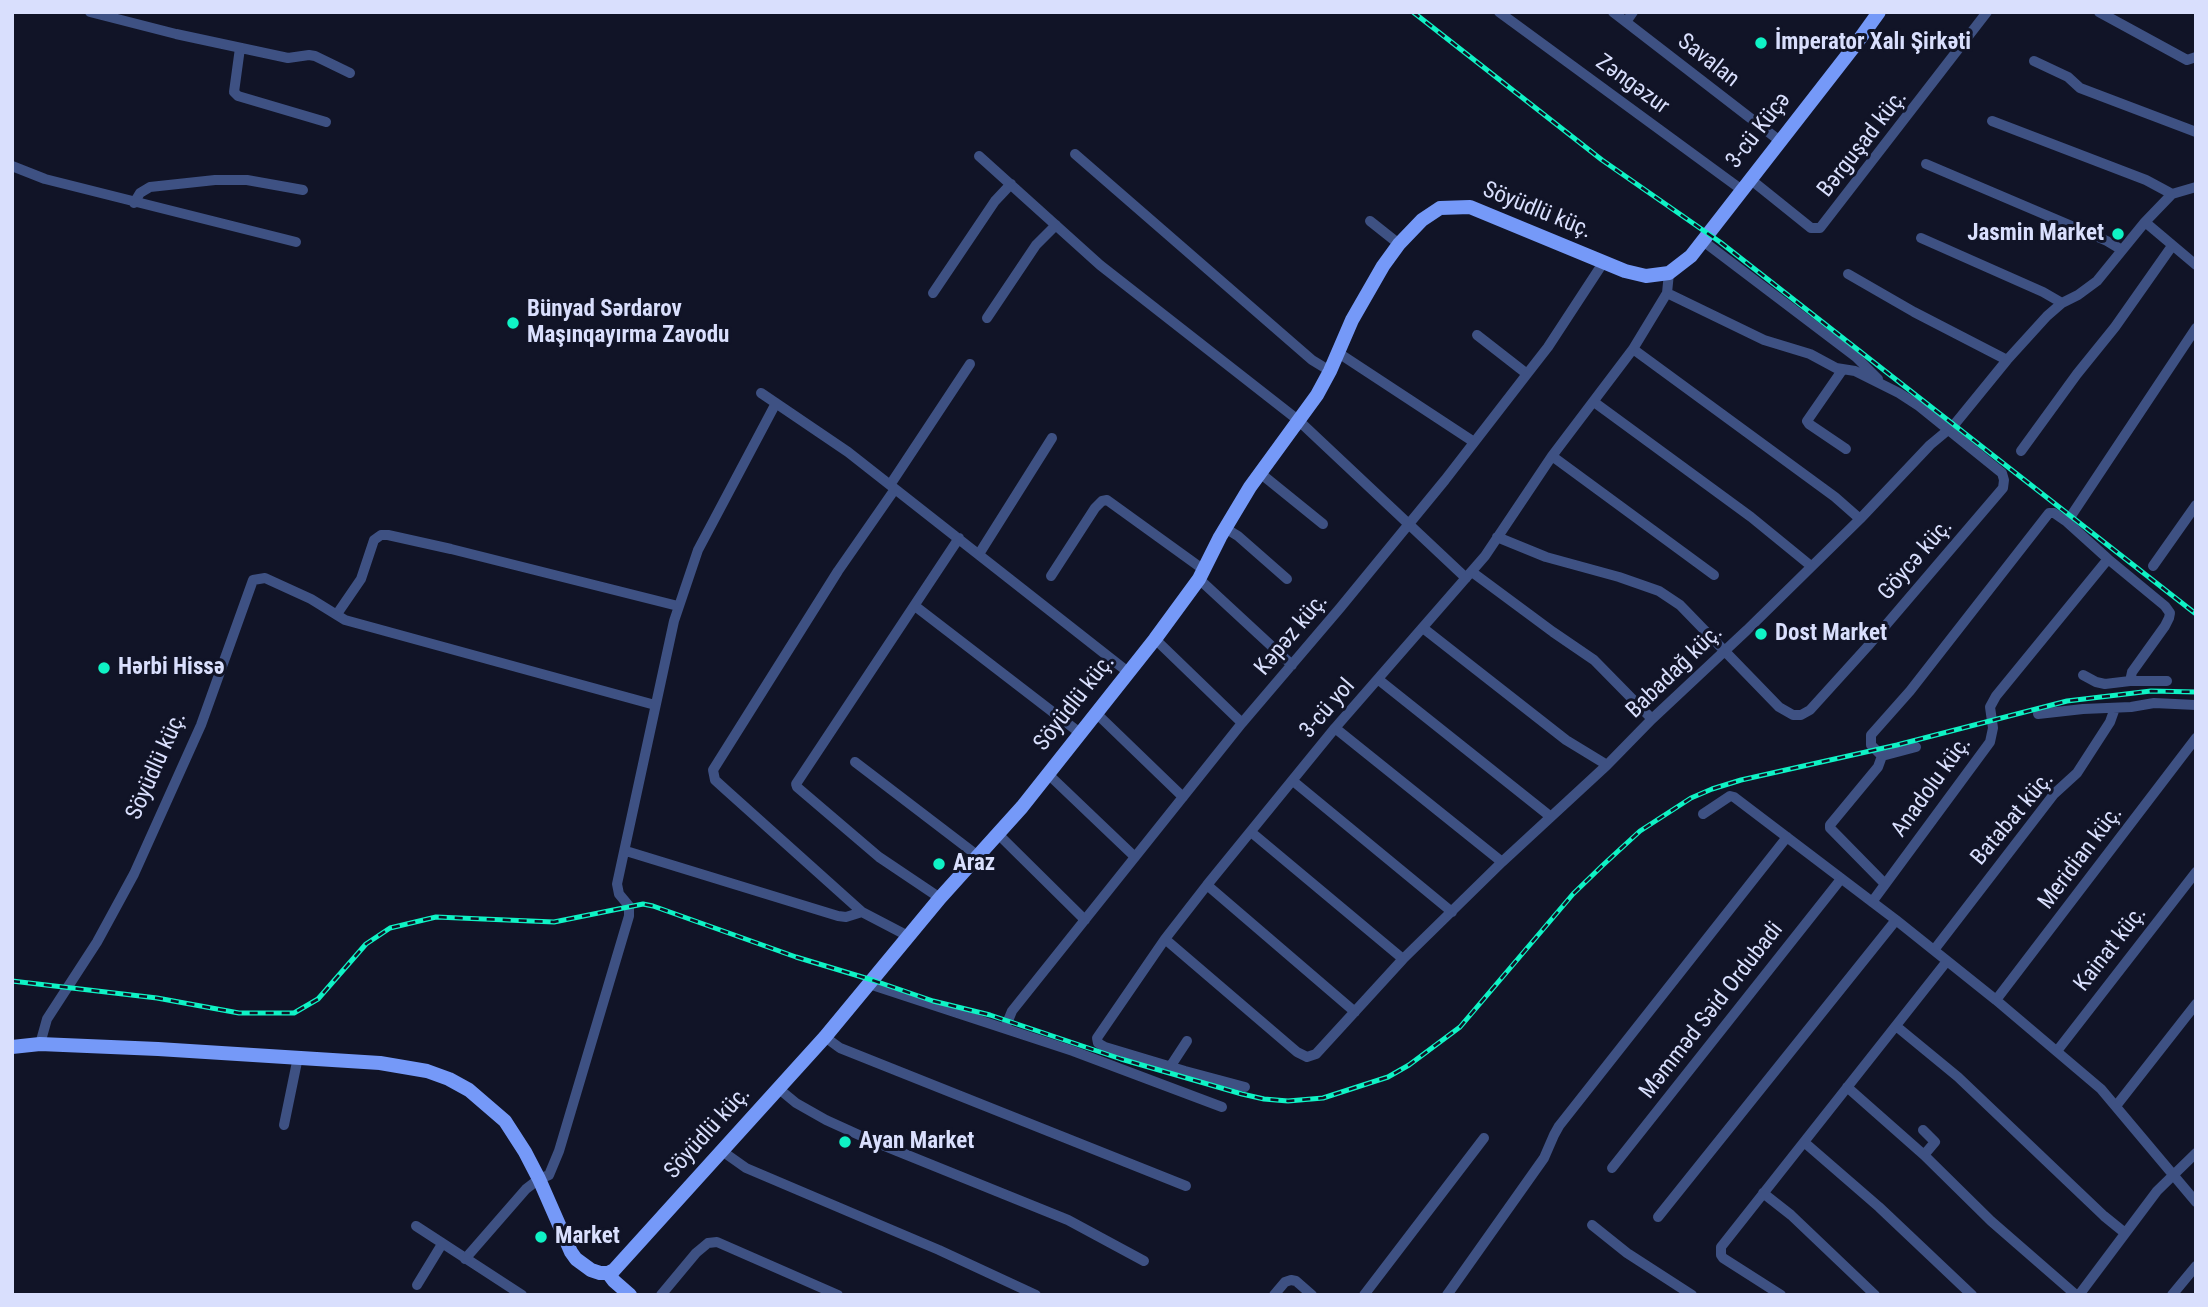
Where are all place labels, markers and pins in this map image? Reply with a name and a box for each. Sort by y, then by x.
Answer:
place label: İmperator Xalı Şirkəti [1775,29,1971,57]
marker: İmperator Xalı Şirkəti [1753,35,1769,51]
place label: Jasmin Market [1967,220,2104,248]
marker: Jasmin Market [2110,226,2126,242]
place label: Bünyad Sərdarov Maşınqayırma Zavodu [527,296,729,350]
marker: Bünyad Sərdarov Maşınqayırma Zavodu [505,315,521,331]
place label: Dost Market [1775,620,1887,648]
marker: Dost Market [1753,626,1769,642]
place label: Hərbi Hissə [118,654,225,682]
marker: Hərbi Hissə [96,660,112,676]
place label: Araz [953,850,995,878]
marker: Araz [931,856,947,872]
place label: Ayan Market [859,1128,974,1156]
marker: Ayan Market [837,1134,853,1150]
place label: Market [555,1223,620,1251]
marker: Market [533,1229,549,1245]

